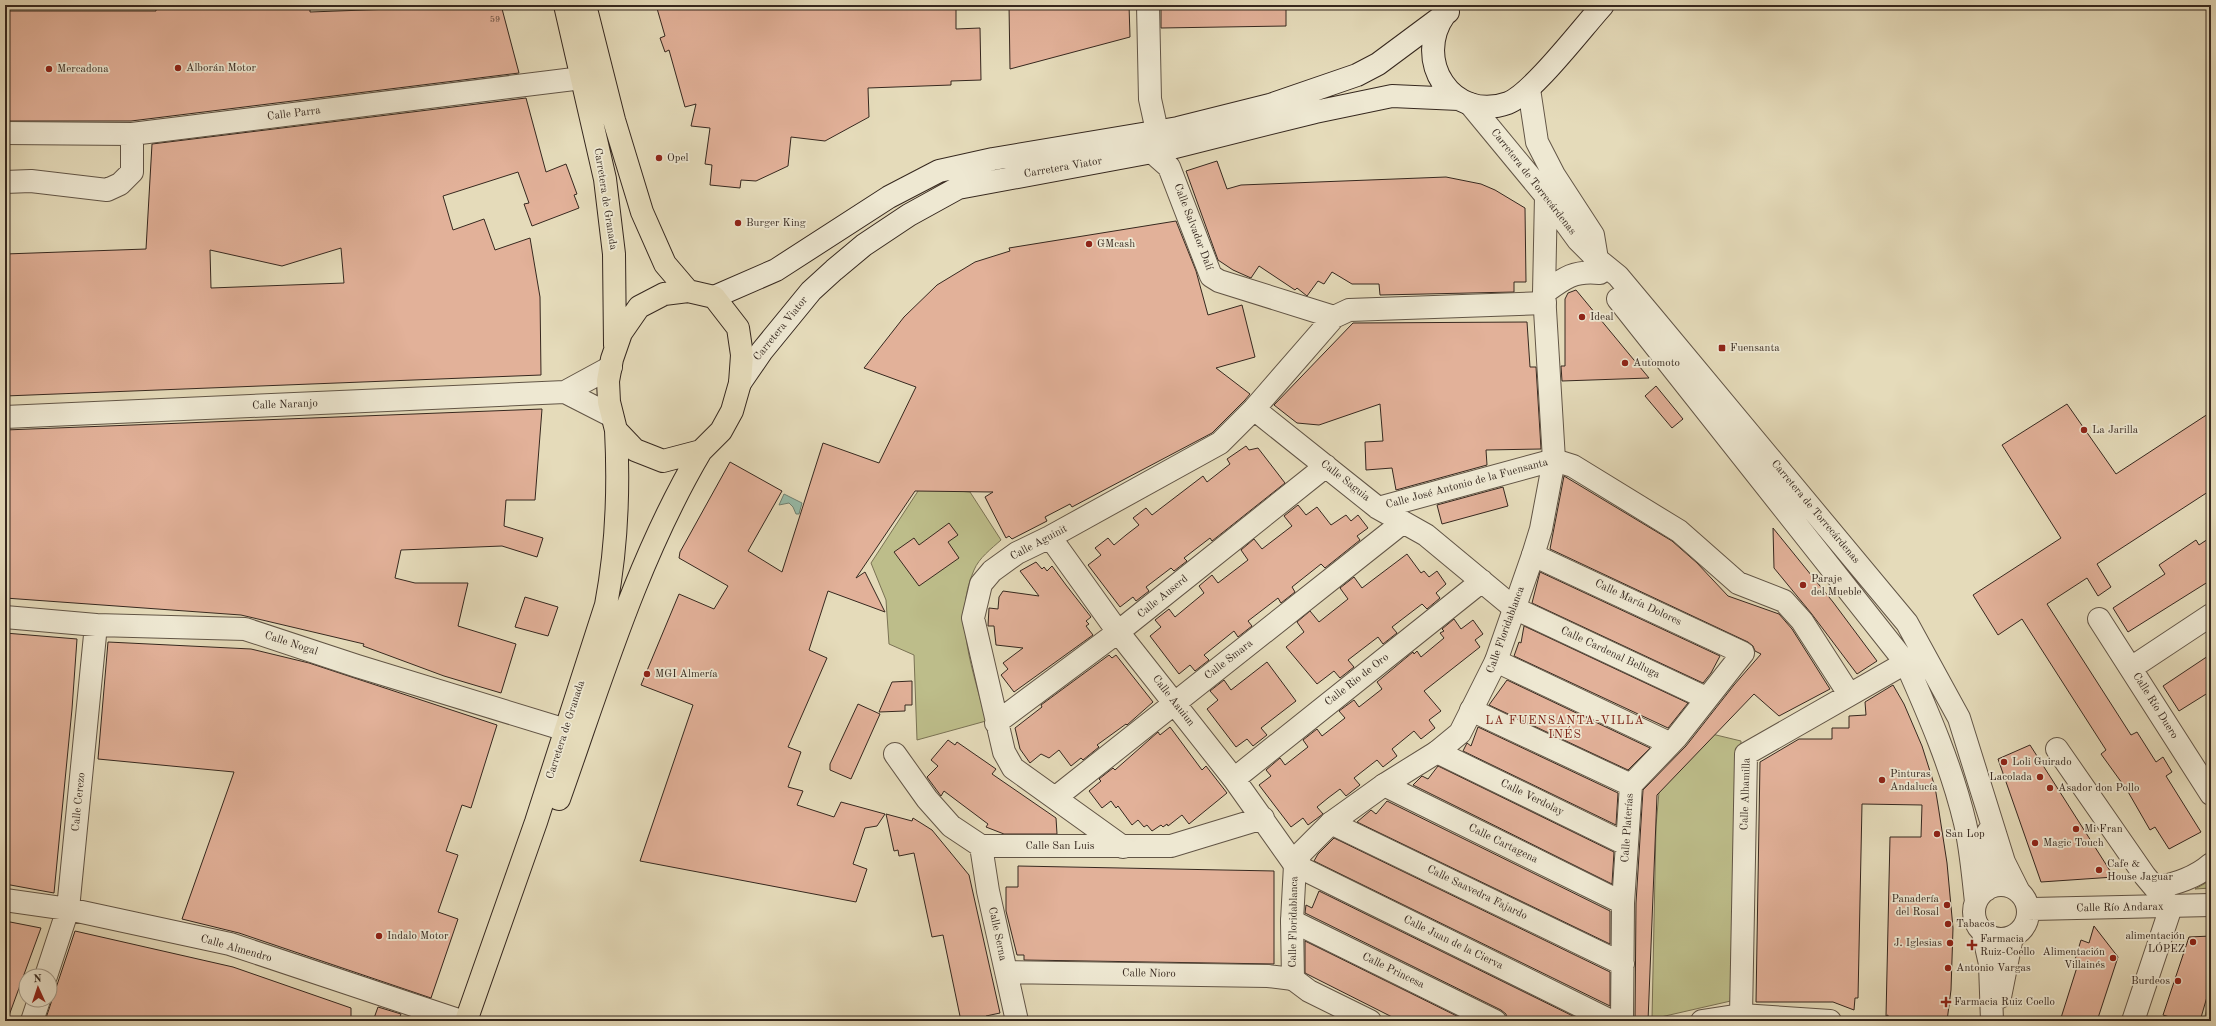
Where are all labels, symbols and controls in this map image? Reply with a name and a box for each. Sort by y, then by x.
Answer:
house number: 59 [490,15,500,24]
marker: Alborán Motor [173,63,183,73]
place label: Alborán Motor [186,63,256,74]
marker: Mercadona [44,64,54,74]
place label: Mercadona [57,64,109,75]
street label: Calle Parra [267,105,322,123]
street label: Carretera de Torrecárdenas [1488,127,1578,237]
street label: Carretera de Granada [592,147,619,251]
marker: Opel [654,153,664,163]
place label: Opel [667,153,688,164]
street label: Carretera Viator [1023,156,1103,180]
street label: Calle Salvador Dalí [1171,182,1215,273]
marker: Burger King [733,218,743,228]
place label: Burger King [746,218,806,229]
marker: GMcash [1084,239,1094,249]
place label: GMcash [1097,239,1135,250]
street label: Carretera Viator [752,294,810,363]
marker: Ideal [1577,312,1587,322]
place label: Ideal [1590,312,1614,323]
marker: Fuensanta [1717,343,1727,353]
place label: Fuensanta [1730,343,1780,354]
marker: Automoto [1620,358,1630,368]
place label: Automoto [1633,358,1680,369]
street label: Calle Naranjo [252,398,318,412]
marker: La Jarilla [2079,425,2089,435]
place label: La Jarilla [2092,425,2139,436]
street label: Calle José Antonio de la Fuensanta [1385,457,1550,511]
street label: Calle Saguia [1318,458,1372,504]
street label: Carretera de Torrecárdenas [1769,458,1861,566]
street label: Calle Aguinit [1009,523,1069,563]
street label: Calle Auserd [1136,573,1190,621]
place label: Paraje del Mueble [1811,574,1862,598]
street label: Calle María Dolores [1593,578,1683,628]
marker: Paraje del Mueble [1798,580,1808,590]
street label: Calle Floridablanca [1485,585,1527,675]
street label: Calle Cardenal Belluga [1559,625,1662,681]
street label: Calle Nogal [263,630,319,658]
street label: Calle Smara [1203,638,1256,682]
street label: Calle Rio de Oro [1323,652,1391,708]
marker: MGI Almería [642,669,652,679]
place label: MGI Almería [655,669,718,680]
street label: Calle Río Duero [2130,671,2180,741]
street label: Calle Aauiun [1150,673,1196,729]
street label: Carretera de Granada [545,679,587,781]
district label: LA FUENSANTA-VILLA INÉS [1485,715,1645,741]
street label: Calle Alhamilla [1739,757,1753,831]
marker: Loli Guirado [1999,757,2009,767]
place label: Loli Guirado [2012,757,2072,768]
place label: Pinturas Andalucía [1890,769,1938,793]
street label: Calle Cerezo [70,772,88,832]
place label: Lacolada [1989,772,2033,783]
marker: Lacolada [2035,772,2045,782]
marker: Pinturas Andalucía [1877,775,1887,785]
street label: Calle Verdolay [1499,778,1566,818]
marker: Asador don Pollo [2045,783,2055,793]
place label: Asador don Pollo [2058,783,2139,794]
street label: Calle Platerías [1620,793,1636,863]
street label: Calle Cartagena [1466,822,1540,866]
marker: Mi Fran [2071,824,2081,834]
place label: Mi Fran [2084,824,2123,835]
marker: San Lop [1932,829,1942,839]
place label: San Lop [1945,829,1985,840]
marker: Magic Touch [2030,838,2040,848]
place label: Magic Touch [2043,838,2104,849]
street label: Calle San Luis [1025,841,1095,852]
place label: Cafe & House Jaguar [2107,859,2174,883]
street label: Calle Saavedra Fajardo [1425,864,1529,922]
marker: Cafe & House Jaguar [2094,865,2104,875]
street label: Calle Floridablanca [1288,876,1300,968]
place label: Panadería del Rosal [1891,894,1940,918]
marker: Panadería del Rosal [1942,900,1952,910]
street label: Calle Río Andarax [2076,902,2164,914]
street label: Calle Serna [986,906,1008,962]
street label: Calle Juan de la Cierva [1401,914,1505,972]
marker: Tabacos [1943,919,1953,929]
place label: Tabacos [1956,919,1995,930]
marker: Indalo Motor [374,931,384,941]
place label: Indalo Motor [387,931,449,942]
place label: alimentación LÓPEZ [2125,931,2185,955]
street label: Calle Almendro [199,934,273,964]
place label: Farmacia Ruiz-Coello [1980,934,2035,958]
marker: alimentación LÓPEZ [2188,937,2198,947]
place label: J. Iglesias [1894,938,1942,949]
marker: J. Iglesias [1945,938,1955,948]
marker: Farmacia Ruiz-Coello [1967,940,1977,950]
place label: Alimentación Villainés [2042,947,2105,971]
street label: Calle Princesa [1360,951,1426,991]
marker: Alimentación Villainés [2108,953,2118,963]
marker: Antonio Vargas [1943,963,1953,973]
place label: Antonio Vargas [1956,963,2031,974]
north arrow [18,968,58,1008]
street label: Calle Nioro [1122,968,1176,980]
text: N [33,974,43,985]
place label: Burdeos [2131,976,2170,987]
marker: Burdeos [2173,976,2183,986]
marker: Farmacia Ruiz Coello [1941,997,1951,1007]
place label: Farmacia Ruiz Coello [1954,997,2055,1008]

